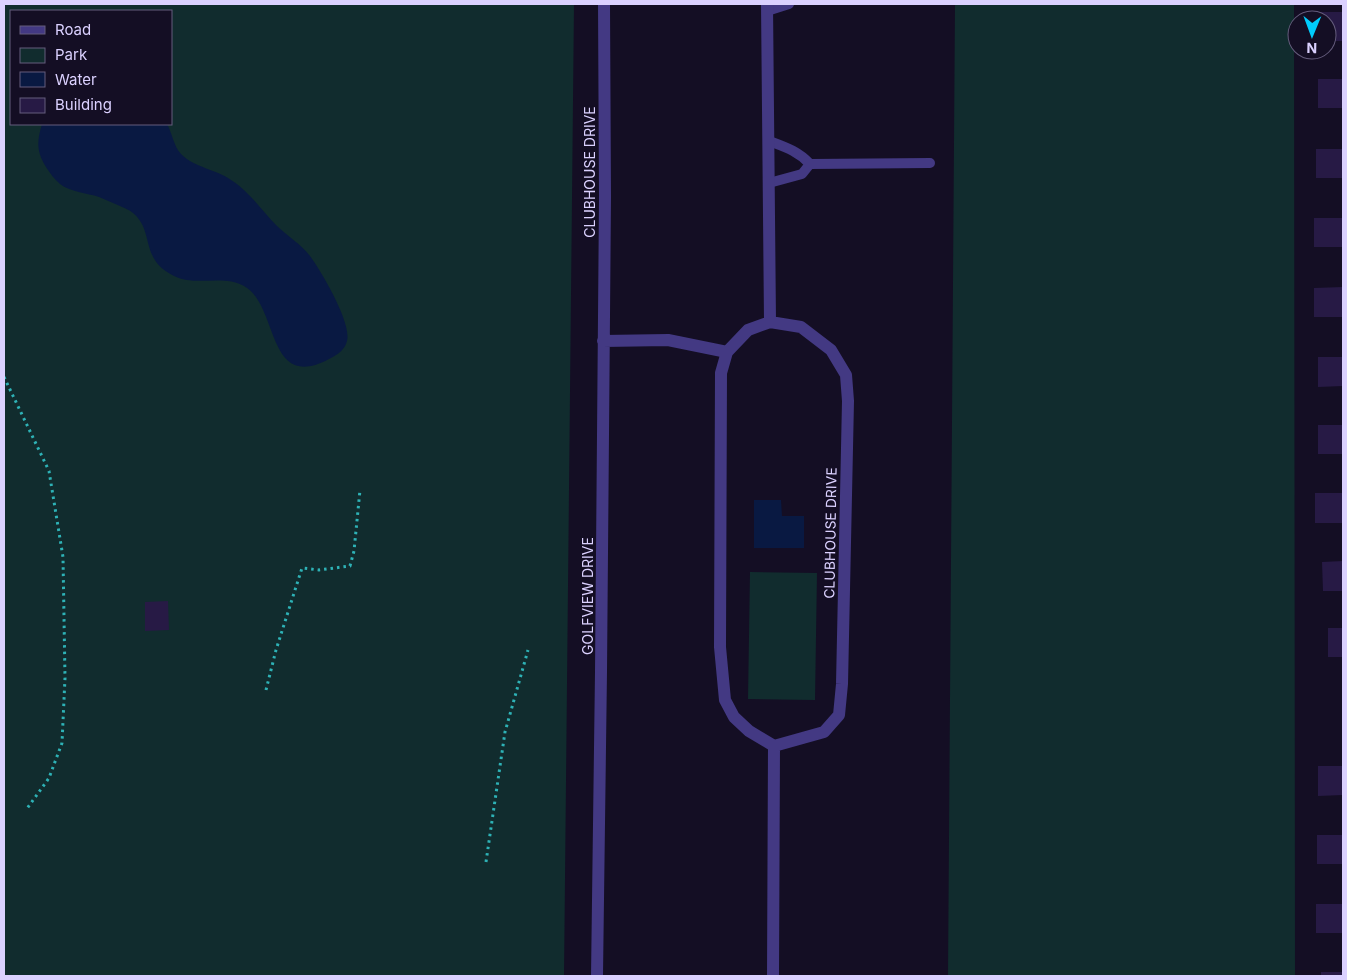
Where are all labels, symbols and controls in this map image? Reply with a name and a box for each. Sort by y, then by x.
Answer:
legend [10,10,172,125]
north arrow [1287,10,1337,60]
text: Road [55,20,91,39]
text: N [1306,40,1317,57]
text: Park [55,45,88,64]
text: Water [55,70,97,89]
text: Building [55,95,112,114]
street label: CLUBHOUSE DRIVE [581,106,598,238]
street label: CLUBHOUSE DRIVE [820,467,840,599]
street label: GOLFVIEW DRIVE [579,537,596,655]

